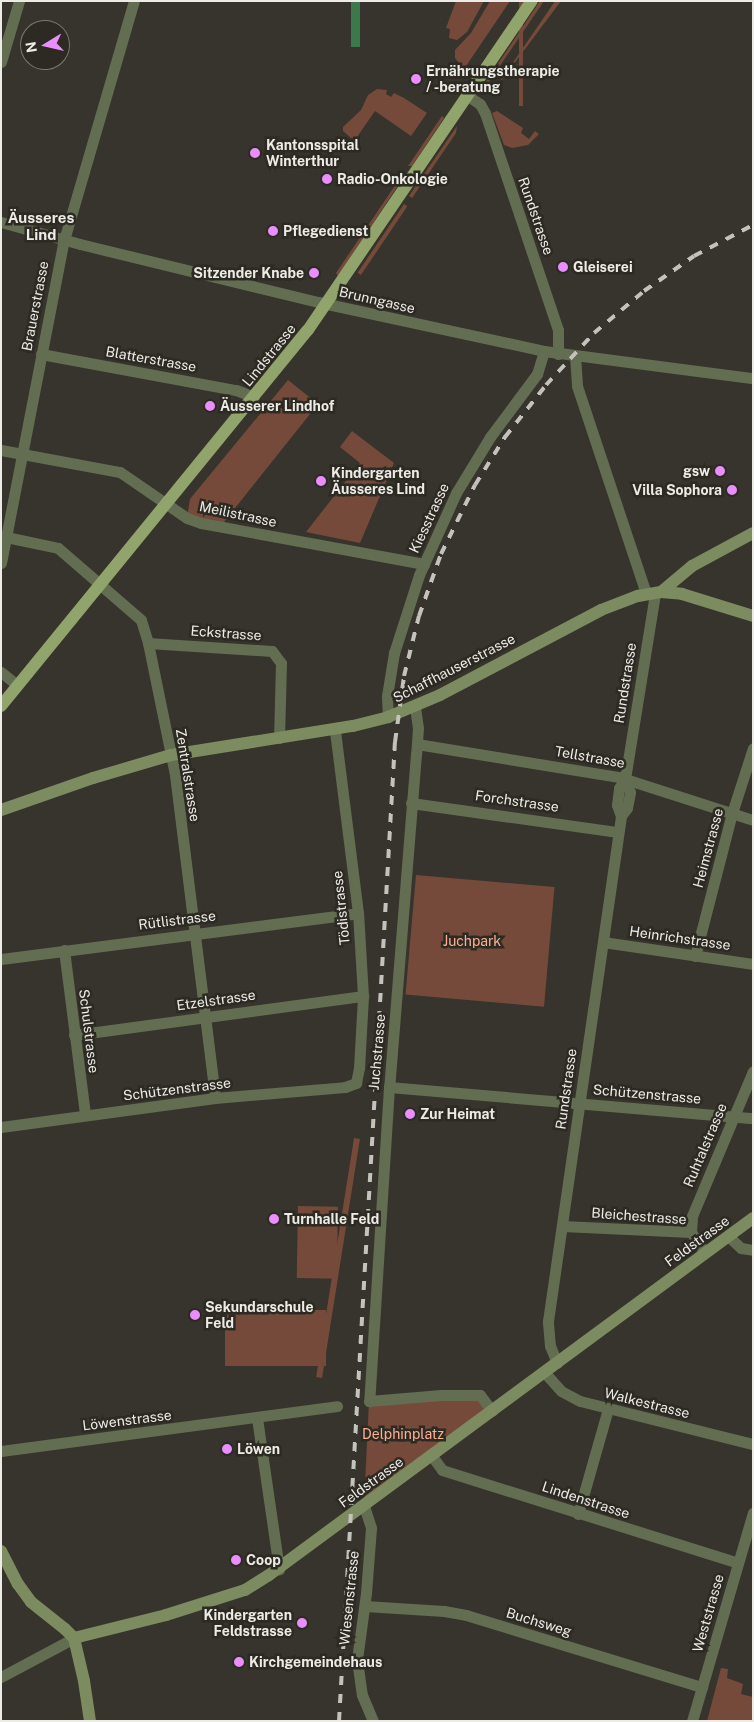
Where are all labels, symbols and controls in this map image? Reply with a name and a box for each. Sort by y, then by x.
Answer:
north arrow [20,20,70,70]
text: N [22,41,40,54]
place label: Ernährungstherapie / -beratung [426,63,560,95]
marker: Ernährungstherapie / -beratung [410,73,422,85]
place label: Kantonsspital Winterthur [266,137,359,170]
marker: Kantonsspital Winterthur [248,146,262,160]
place label: Radio-Onkologie [337,171,448,187]
marker: Radio-Onkologie [321,173,333,185]
street label: Rundstrasse [515,175,557,257]
district label: Äusseres Lind [8,208,74,243]
place label: Pflegedienst [283,223,368,239]
marker: Pflegedienst [267,225,279,237]
place label: Gleiserei [573,259,633,275]
street label: Brauerstrasse [18,260,52,352]
marker: Gleiserei [557,261,569,273]
place label: Sitzender Knabe [193,265,304,281]
marker: Sitzender Knabe [308,267,320,279]
street label: Brunngasse [337,283,417,317]
street label: Lindstrasse [239,320,299,390]
street label: Blatterstrasse [104,343,198,375]
place label: Äusserer Lindhof [220,398,334,414]
marker: Äusserer Lindhof [204,400,216,412]
place label: gsw [683,463,710,479]
place label: Kindergarten Äusseres Lind [331,465,425,498]
marker: gsw [714,465,726,477]
marker: Kindergarten Äusseres Lind [315,475,327,487]
street label: Kiesstrasse [405,480,453,556]
place label: Villa Sophora [632,482,722,498]
marker: Villa Sophora [726,484,738,496]
street label: Meilistrasse [198,498,278,530]
street label: Eckstrasse [190,622,262,644]
street label: Schaffhauserstrasse [390,630,518,706]
street label: Rundstrasse [610,642,640,724]
street label: Zentralstrasse [172,727,204,823]
street label: Tellstrasse [554,743,626,771]
street label: Forchstrasse [474,787,560,815]
street label: Heimstrasse [689,806,727,890]
street label: Tödistrasse [329,870,353,946]
street label: Rütlistrasse [137,907,217,933]
street label: Heinrichstrasse [628,923,732,953]
park label: Juchpark [443,933,501,949]
street label: Etzelstrasse [175,986,257,1014]
street label: Schulstrasse [76,988,102,1074]
street label: Juchstrasse [365,1013,389,1091]
street label: Rundstrasse [552,1048,580,1130]
street label: Schützenstrasse [122,1074,232,1104]
street label: Schützenstrasse [592,1081,702,1107]
street label: Ruhtalstrasse [680,1100,730,1190]
place label: Zur Heimat [420,1106,495,1122]
marker: Zur Heimat [404,1108,416,1120]
street label: Bleichestrasse [591,1204,687,1228]
place label: Turnhalle Feld [284,1211,379,1227]
street label: Feldstrasse [661,1212,733,1270]
marker: Turnhalle Feld [268,1213,280,1225]
place label: Sekundarschule Feld [205,1299,313,1331]
marker: Sekundarschule Feld [189,1309,201,1321]
street label: Walkestrasse [603,1384,691,1422]
street label: Löwenstrasse [81,1406,173,1434]
park label: Delphinplatz [362,1426,444,1442]
place label: Löwen [237,1441,280,1457]
marker: Löwen [221,1443,233,1455]
street label: Feldstrasse [335,1453,407,1511]
street label: Lindenstrasse [540,1478,632,1522]
street label: Wiesenstrasse [336,1550,362,1646]
place label: Coop [246,1552,281,1568]
marker: Coop [230,1554,242,1566]
street label: Weststrasse [689,1572,727,1654]
street label: Buchsweg [504,1604,574,1640]
place label: Kindergarten Feldstrasse [203,1607,292,1640]
marker: Kindergarten Feldstrasse [296,1617,308,1629]
place label: Kirchgemeindehaus [249,1654,382,1670]
marker: Kirchgemeindehaus [233,1656,245,1668]

